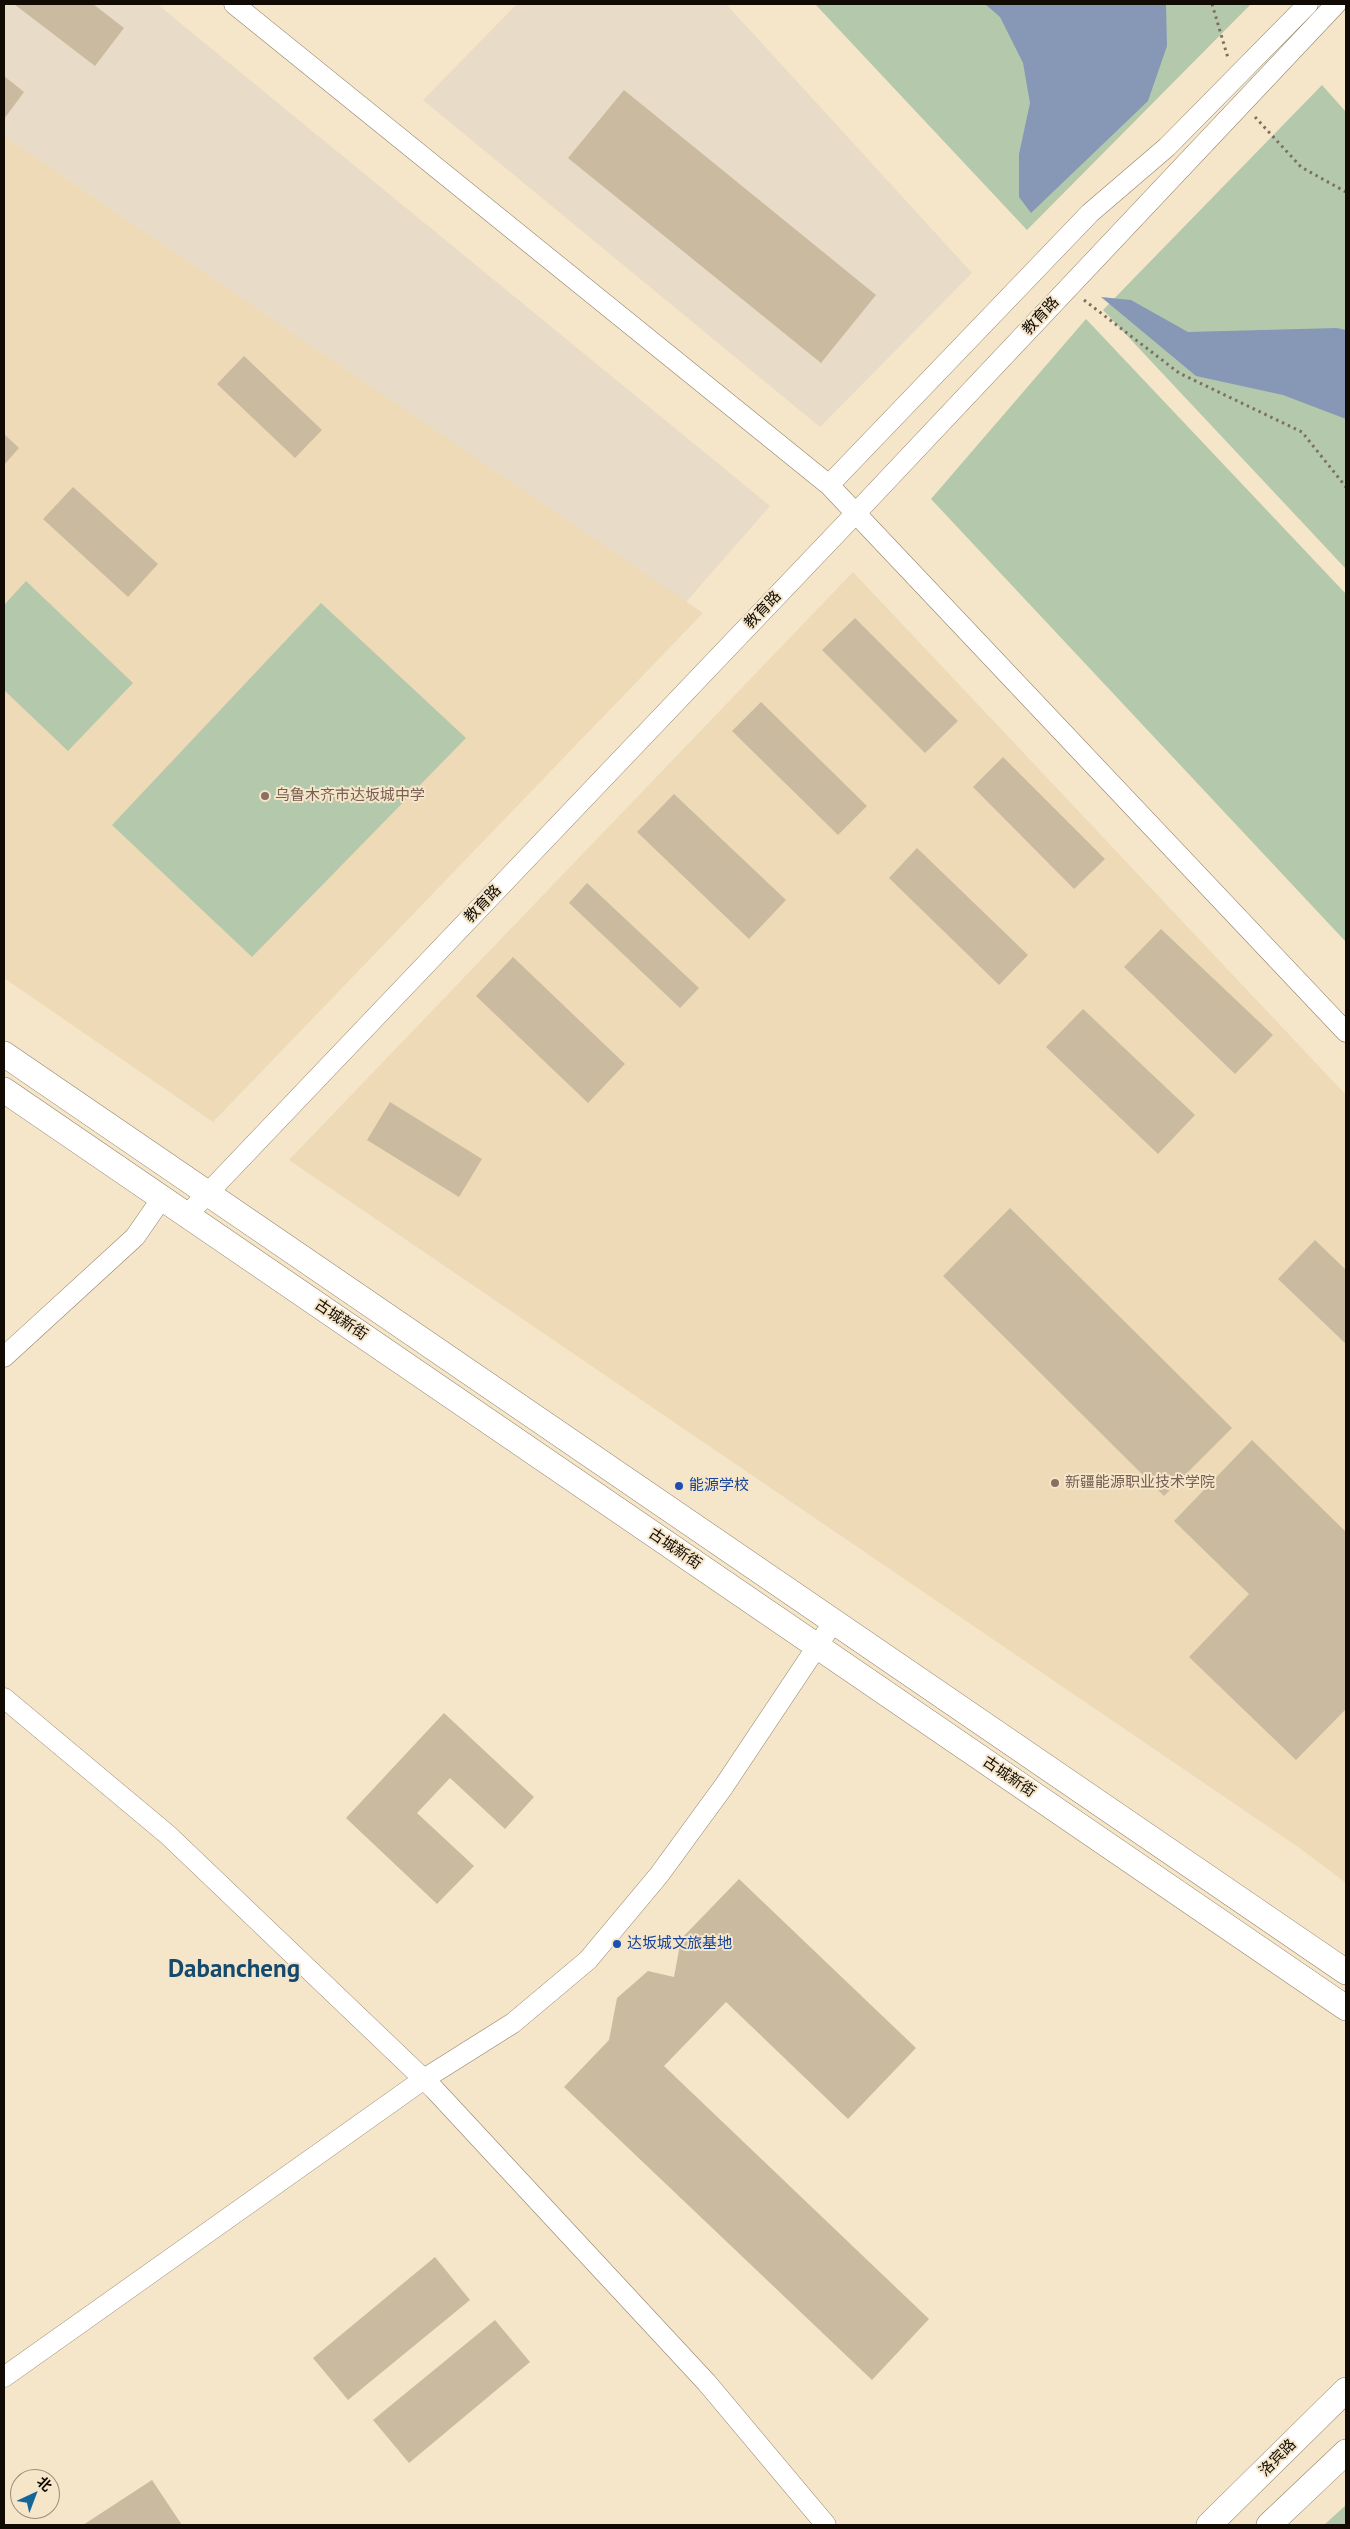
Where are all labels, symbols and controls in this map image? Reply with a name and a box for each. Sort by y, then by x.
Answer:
street label: 教育路 [1019,293,1063,339]
street label: 教育路 [741,588,785,632]
place label: 乌鲁木齐市达坂城中学 [275,787,425,805]
marker: 乌鲁木齐市达坂城中学 [259,790,271,802]
street label: 教育路 [461,882,505,926]
street label: 古城新街 [311,1296,371,1344]
place label: 新疆能源职业技术学院 [1065,1474,1215,1492]
place label: 能源学校 [689,1477,749,1495]
marker: 新疆能源职业技术学院 [1049,1477,1061,1489]
marker: 能源学校 [673,1480,685,1492]
street label: 古城新街 [645,1525,705,1573]
street label: 古城新街 [979,1753,1039,1801]
place label: 达坂城文旅基地 [627,1935,732,1953]
marker: 达坂城文旅基地 [611,1938,623,1950]
district label: Dabancheng [168,1955,300,1985]
street label: 洛宾路 [1256,2436,1300,2480]
north arrow [10,2469,60,2519]
text: 北 [33,2472,56,2495]

